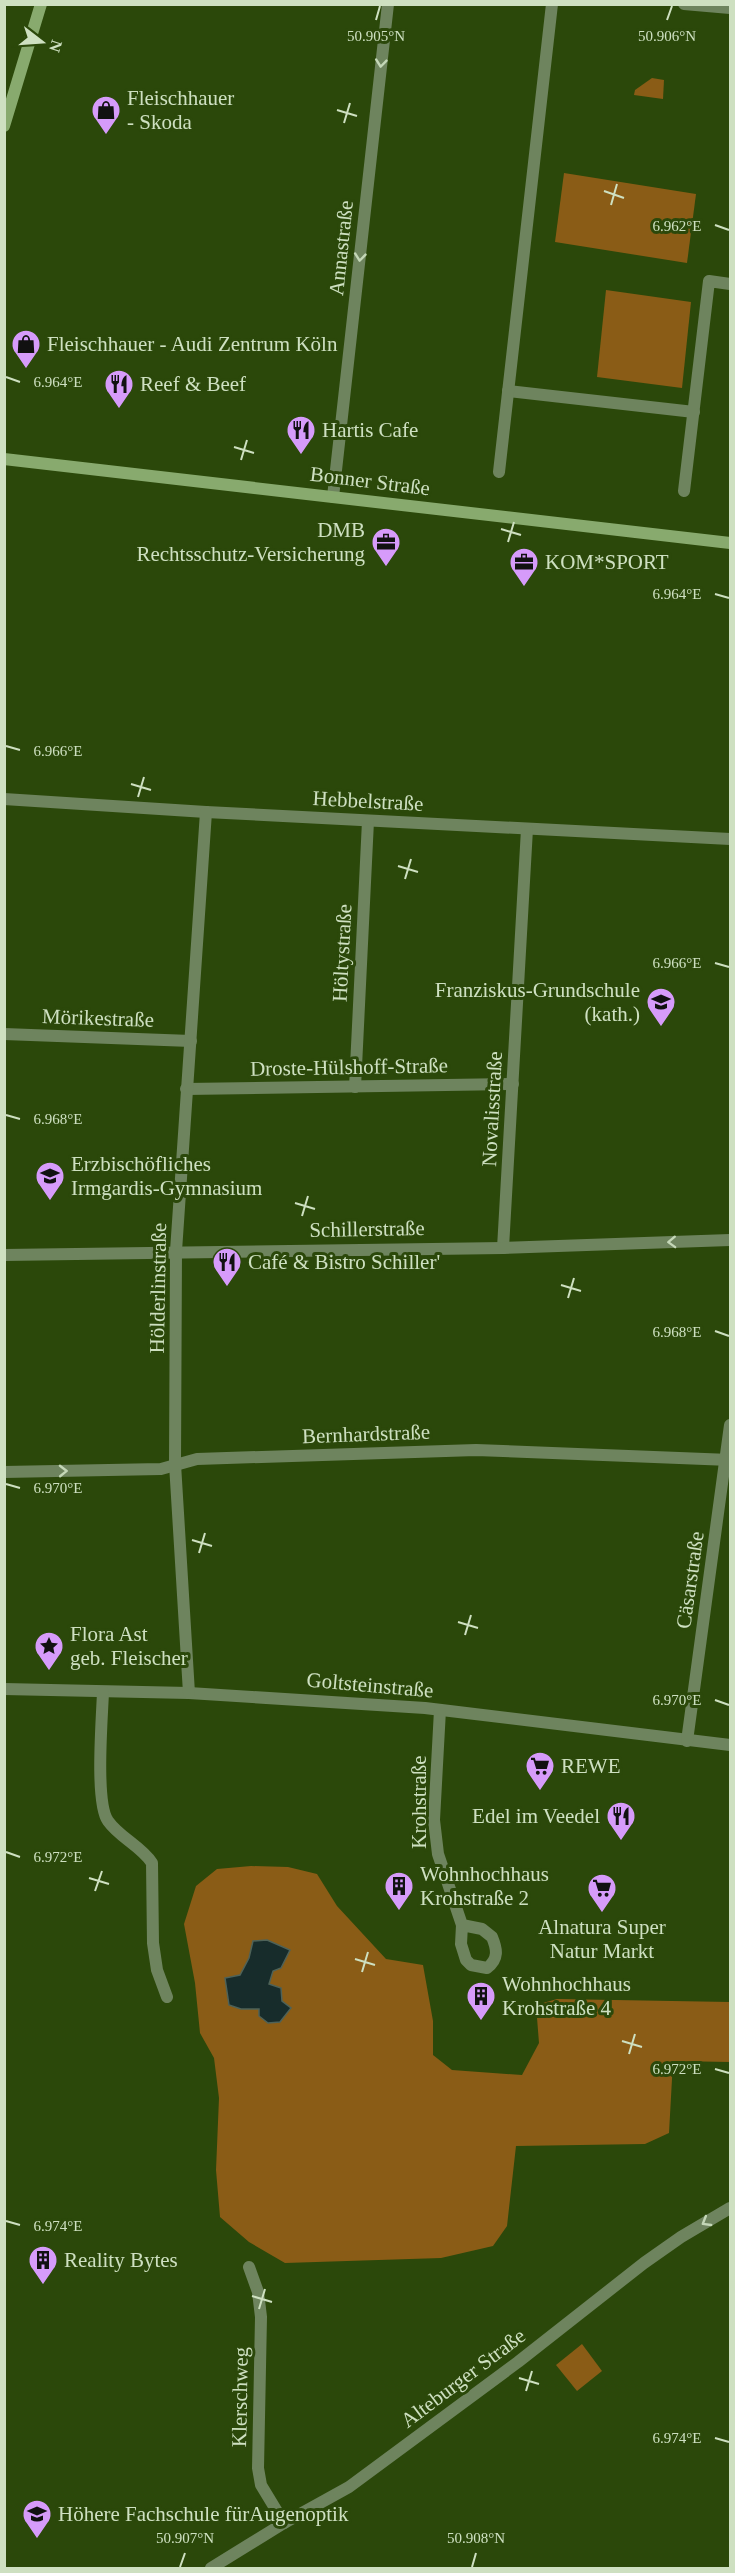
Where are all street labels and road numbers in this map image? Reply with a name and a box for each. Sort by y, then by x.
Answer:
street label: Annastraße [324,199,358,297]
street label: Bonner Straße [309,462,431,500]
street label: Hebbelstraße [312,786,424,816]
street label: Höltystraße [327,903,357,1003]
street label: Mörikestraße [42,1004,154,1032]
street label: Novalisstraße [477,1051,507,1167]
street label: Droste-Hülshoff-Straße [250,1053,448,1081]
street label: Schillerstraße [309,1216,425,1242]
street label: Hölderlinstraße [145,1222,171,1354]
street label: Bernhardstraße [301,1420,431,1448]
street label: Cäsarstraße [671,1530,709,1630]
street label: Goltsteinstraße [306,1668,434,1702]
street label: Krohstraße [407,1755,431,1849]
street label: Alteburger Straße [396,2323,530,2433]
street label: Klerschweg [227,2346,253,2447]

